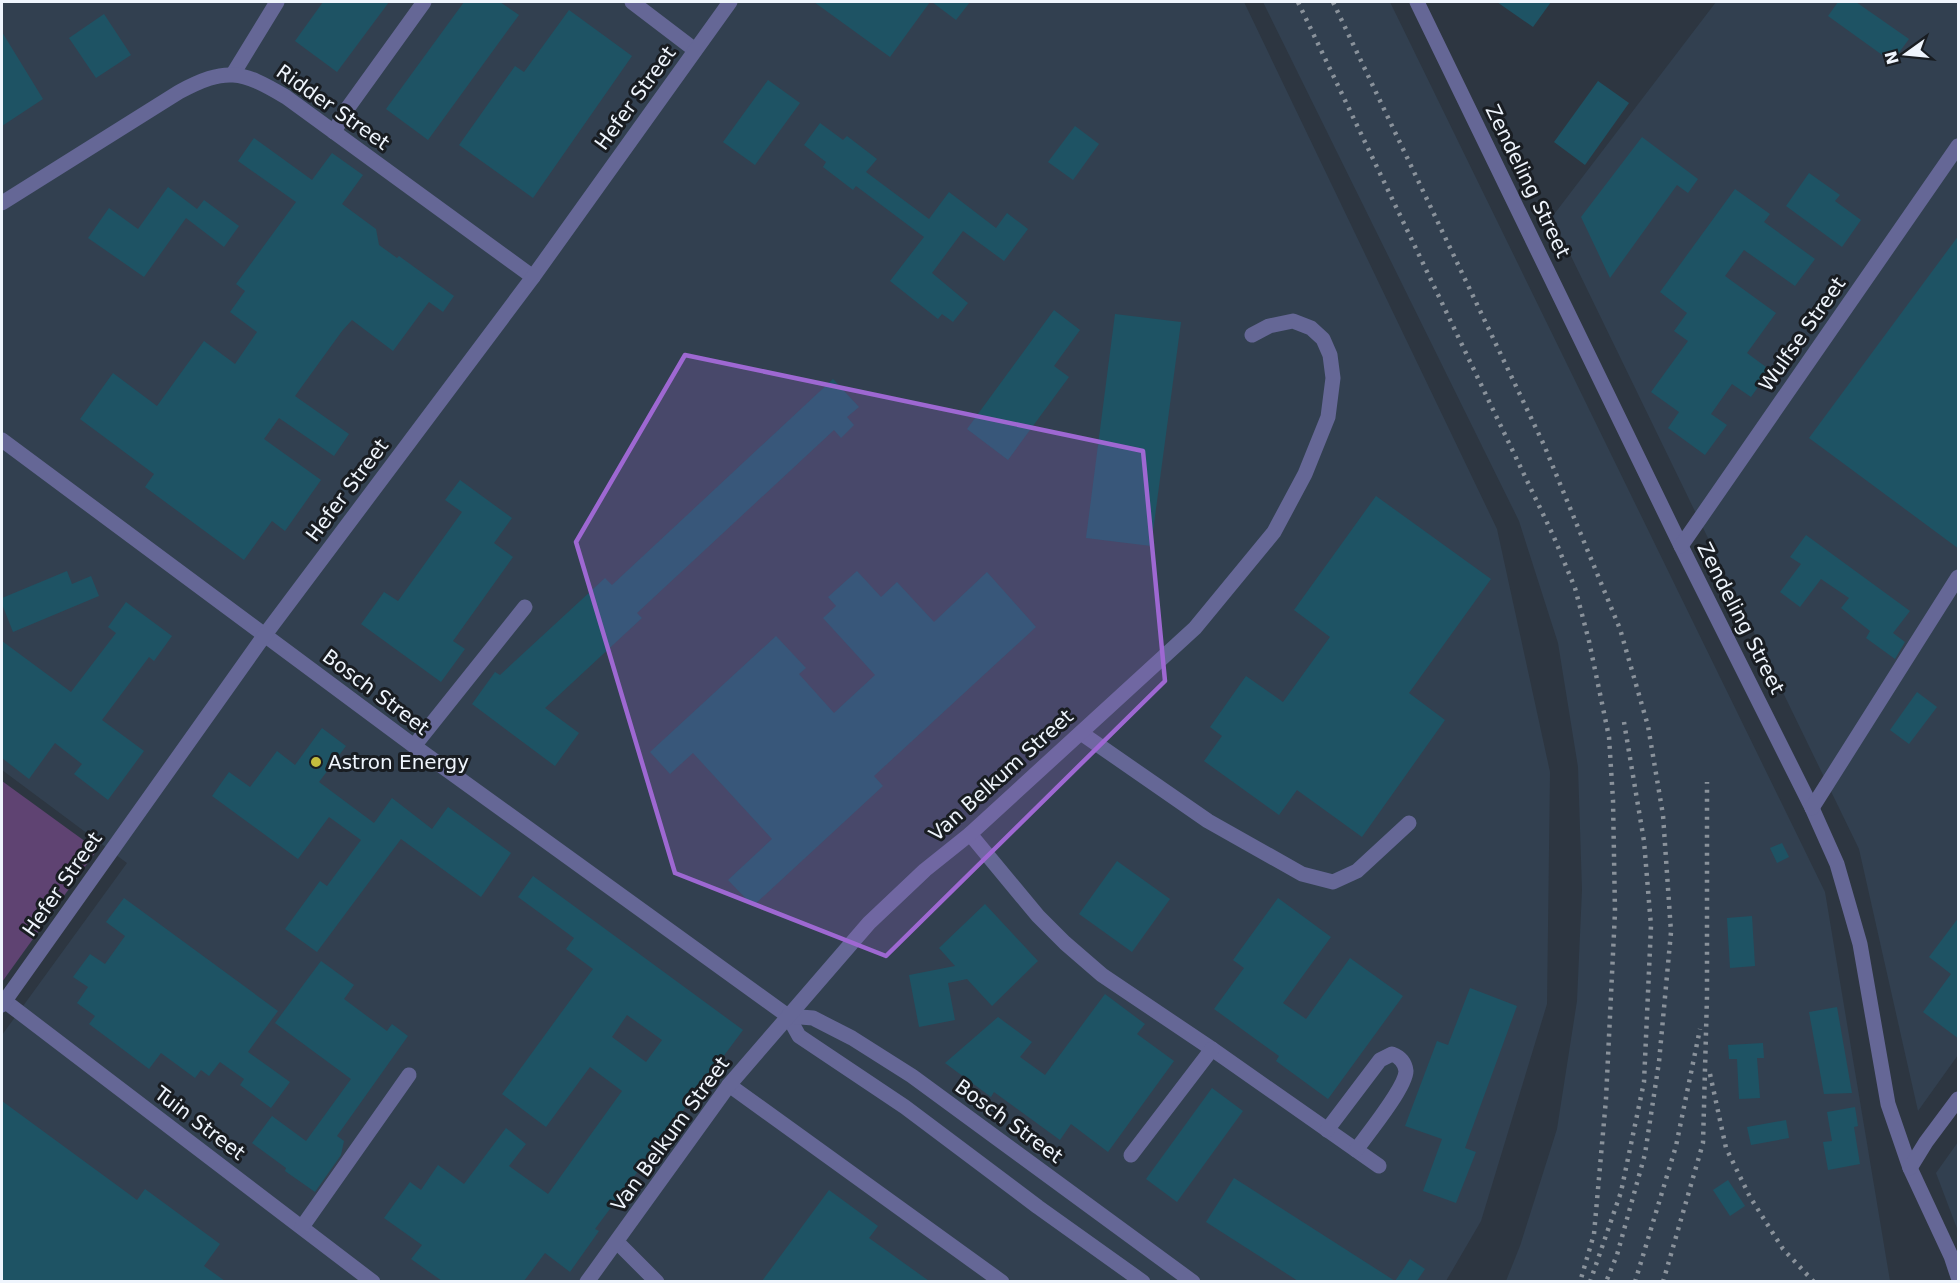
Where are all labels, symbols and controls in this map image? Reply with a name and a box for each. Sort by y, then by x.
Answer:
north arrow [1876,24,1936,84]
street label: Hefer Street [589,41,681,154]
text: N [1881,49,1903,67]
street label: Ridder Street [272,59,394,155]
street label: Zendeling Street [1481,101,1576,262]
street label: Wulfse Street [1754,272,1850,396]
street label: Hefer Street [301,434,393,546]
street label: Zendeling Street [1692,538,1790,698]
street label: Bosch Street [318,644,434,740]
street label: Van Belkum Street [924,704,1078,846]
place label: Astron Energy [328,750,469,774]
marker: Astron Energy [309,755,323,769]
street label: Hefer Street [17,827,107,941]
street label: Van Belkum Street [606,1052,734,1216]
street label: Bosch Street [950,1074,1068,1168]
street label: Tuin Street [149,1081,250,1165]

